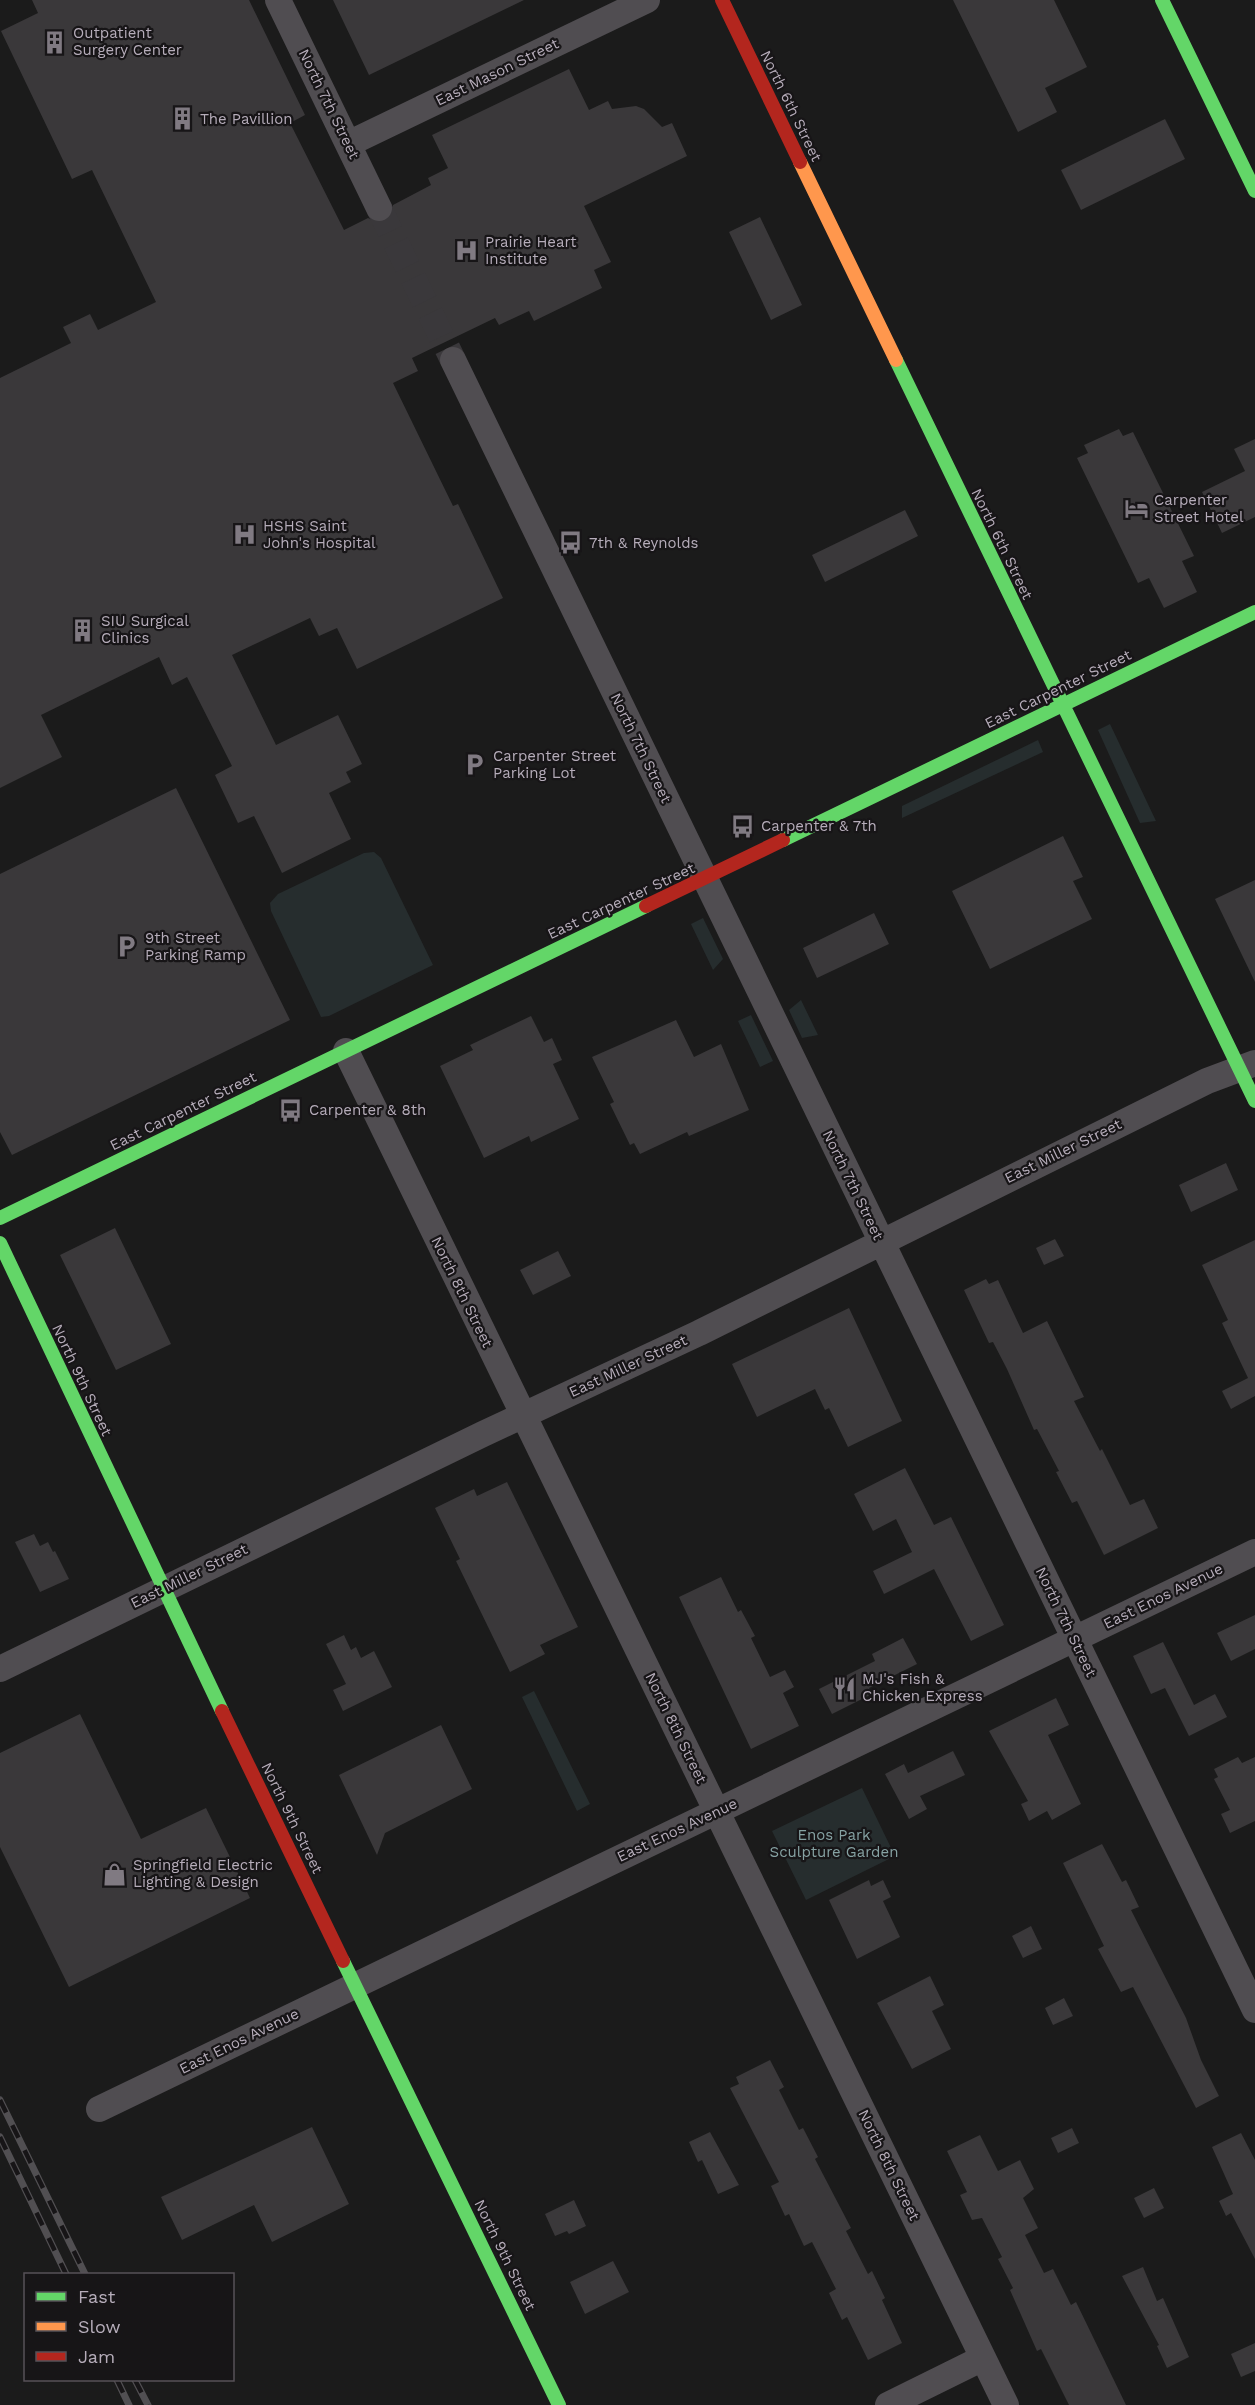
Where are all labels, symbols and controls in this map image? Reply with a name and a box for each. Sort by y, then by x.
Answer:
place label: Outpatient Surgery Center [73,24,182,59]
building icon: Outpatient Surgery Center [42,29,68,55]
street label: East Mason Street [432,34,562,110]
street label: North 7th Street [295,46,364,162]
street label: North 6th Street [756,48,826,165]
building icon: The Pavillion [169,106,195,132]
place label: The Pavillion [200,110,292,128]
place label: Prairie Heart Institute [485,233,577,268]
hospital icon: Prairie Heart Institute [454,238,480,264]
street label: North 6th Street [967,486,1037,603]
place label: Carpenter Street Hotel [1154,491,1244,526]
hotel icon: Carpenter Street Hotel [1123,496,1149,522]
place label: HSHS Saint John's Hospital [263,517,376,552]
hospital icon: HSHS Saint John's Hospital [232,522,258,548]
bus stop icon: 7th & Reynolds [558,530,584,556]
place label: 7th & Reynolds [589,534,699,552]
place label: SIU Surgical Clinics [101,612,189,647]
building icon: SIU Surgical Clinics [70,617,96,643]
street label: East Carpenter Street [982,645,1135,732]
street label: North 7th Street [607,690,676,806]
place label: Carpenter Street Parking Lot [493,747,617,782]
parking icon: Carpenter Street Parking Lot [462,752,488,778]
bus stop icon: Carpenter & 7th [730,813,756,839]
place label: Carpenter & 7th [761,817,877,835]
street label: East Carpenter Street [544,859,698,943]
place label: 9th Street Parking Ramp [145,929,246,964]
parking icon: 9th Street Parking Ramp [114,934,140,960]
street label: East Carpenter Street [107,1067,260,1154]
bus stop icon: Carpenter & 8th [278,1097,304,1123]
place label: Carpenter & 8th [309,1101,426,1119]
street label: East Miller Street [1002,1115,1125,1187]
street label: North 7th Street [819,1127,888,1243]
street label: North 8th Street [427,1234,497,1351]
street label: North 9th Street [48,1321,116,1439]
street label: East Miller Street [566,1330,690,1401]
street label: East Miller Street [128,1540,251,1612]
street label: East Enos Avenue [1100,1559,1226,1633]
street label: North 7th Street [1032,1564,1101,1680]
street label: North 8th Street [641,1670,711,1787]
place label: MJ's Fish & Chicken Express [862,1670,983,1705]
restaurant icon: MJ's Fish & Chicken Express [831,1675,857,1701]
street label: North 9th Street [257,1760,327,1877]
street label: East Enos Avenue [614,1794,740,1866]
park label: Enos Park Sculpture Garden [770,1826,898,1861]
place label: Springfield Electric Lighting & Design [133,1856,273,1891]
shop icon: Springfield Electric Lighting & Design [102,1861,128,1887]
street label: East Enos Avenue [176,2004,302,2078]
street label: North 8th Street [854,2107,924,2224]
street label: North 9th Street [470,2197,540,2314]
legend [24,2273,234,2381]
text: Fast [78,2286,116,2307]
text: Slow [78,2316,121,2337]
text: Jam [78,2346,115,2367]

